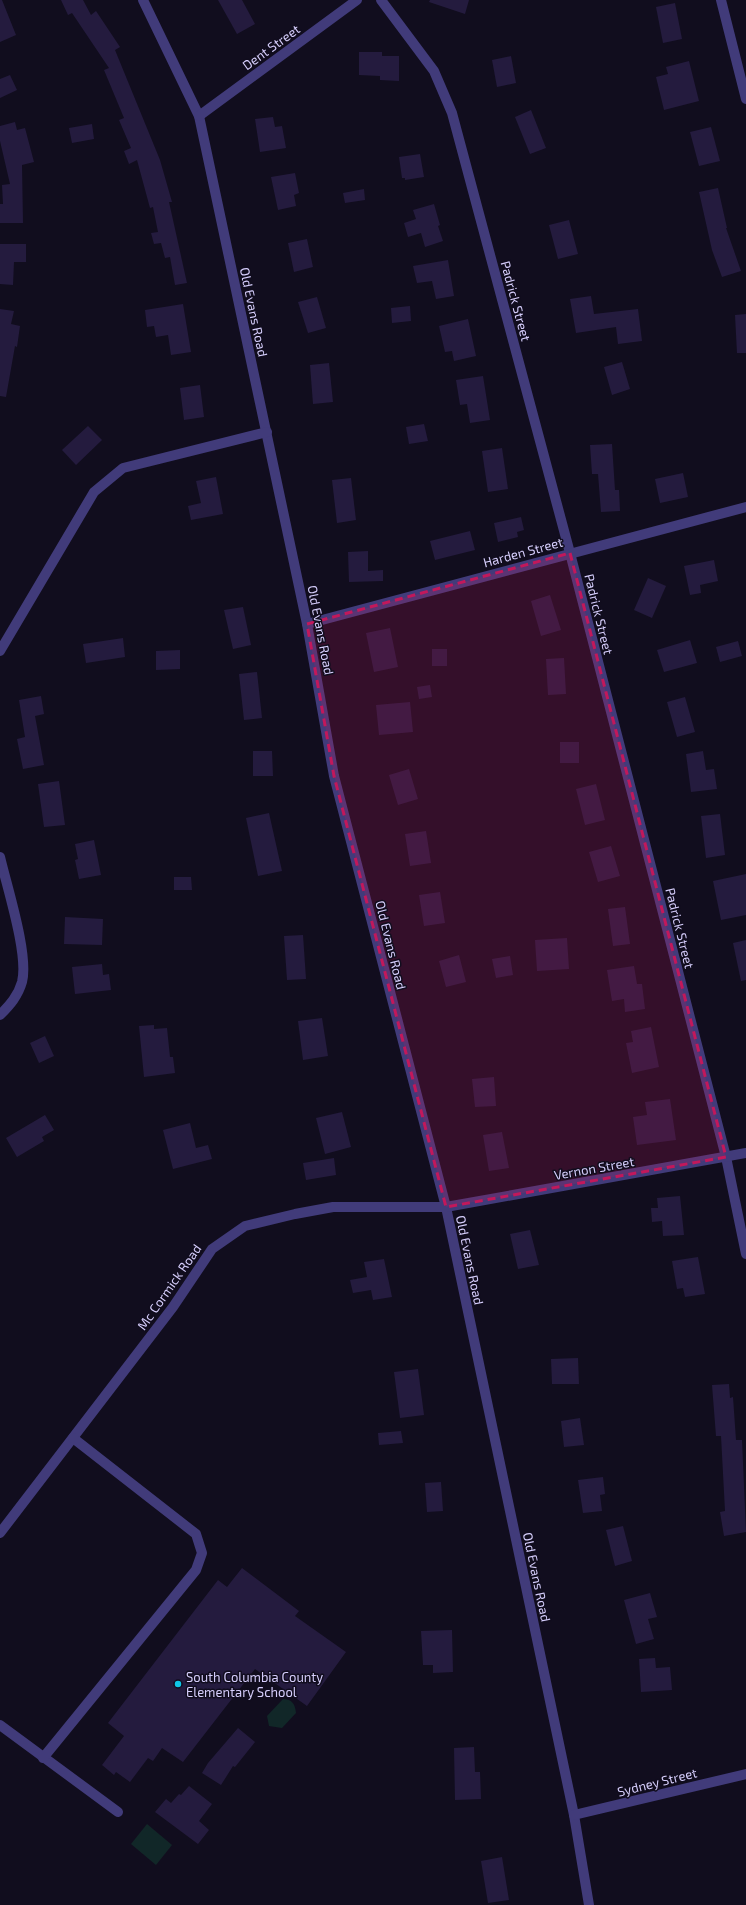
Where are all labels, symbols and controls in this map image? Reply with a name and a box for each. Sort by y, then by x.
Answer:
street label: Dent Street [239,21,303,73]
street label: Padrick Street [498,259,534,343]
street label: Old Evans Road [237,266,271,358]
street label: Harden Street [481,534,565,570]
street label: Padrick Street [581,572,617,656]
street label: Old Evans Road [304,584,338,676]
street label: Padrick Street [662,886,698,970]
street label: Old Evans Road [372,899,410,991]
street label: Vernon Street [553,1153,635,1183]
street label: Old Evans Road [453,1214,487,1306]
street label: Mc Cormick Road [133,1241,205,1333]
street label: Old Evans Road [520,1531,554,1623]
place label: South Columbia County Elementary School [186,1669,323,1700]
marker: South Columbia County Elementary School [173,1679,183,1689]
street label: Sydney Street [615,1764,699,1800]

